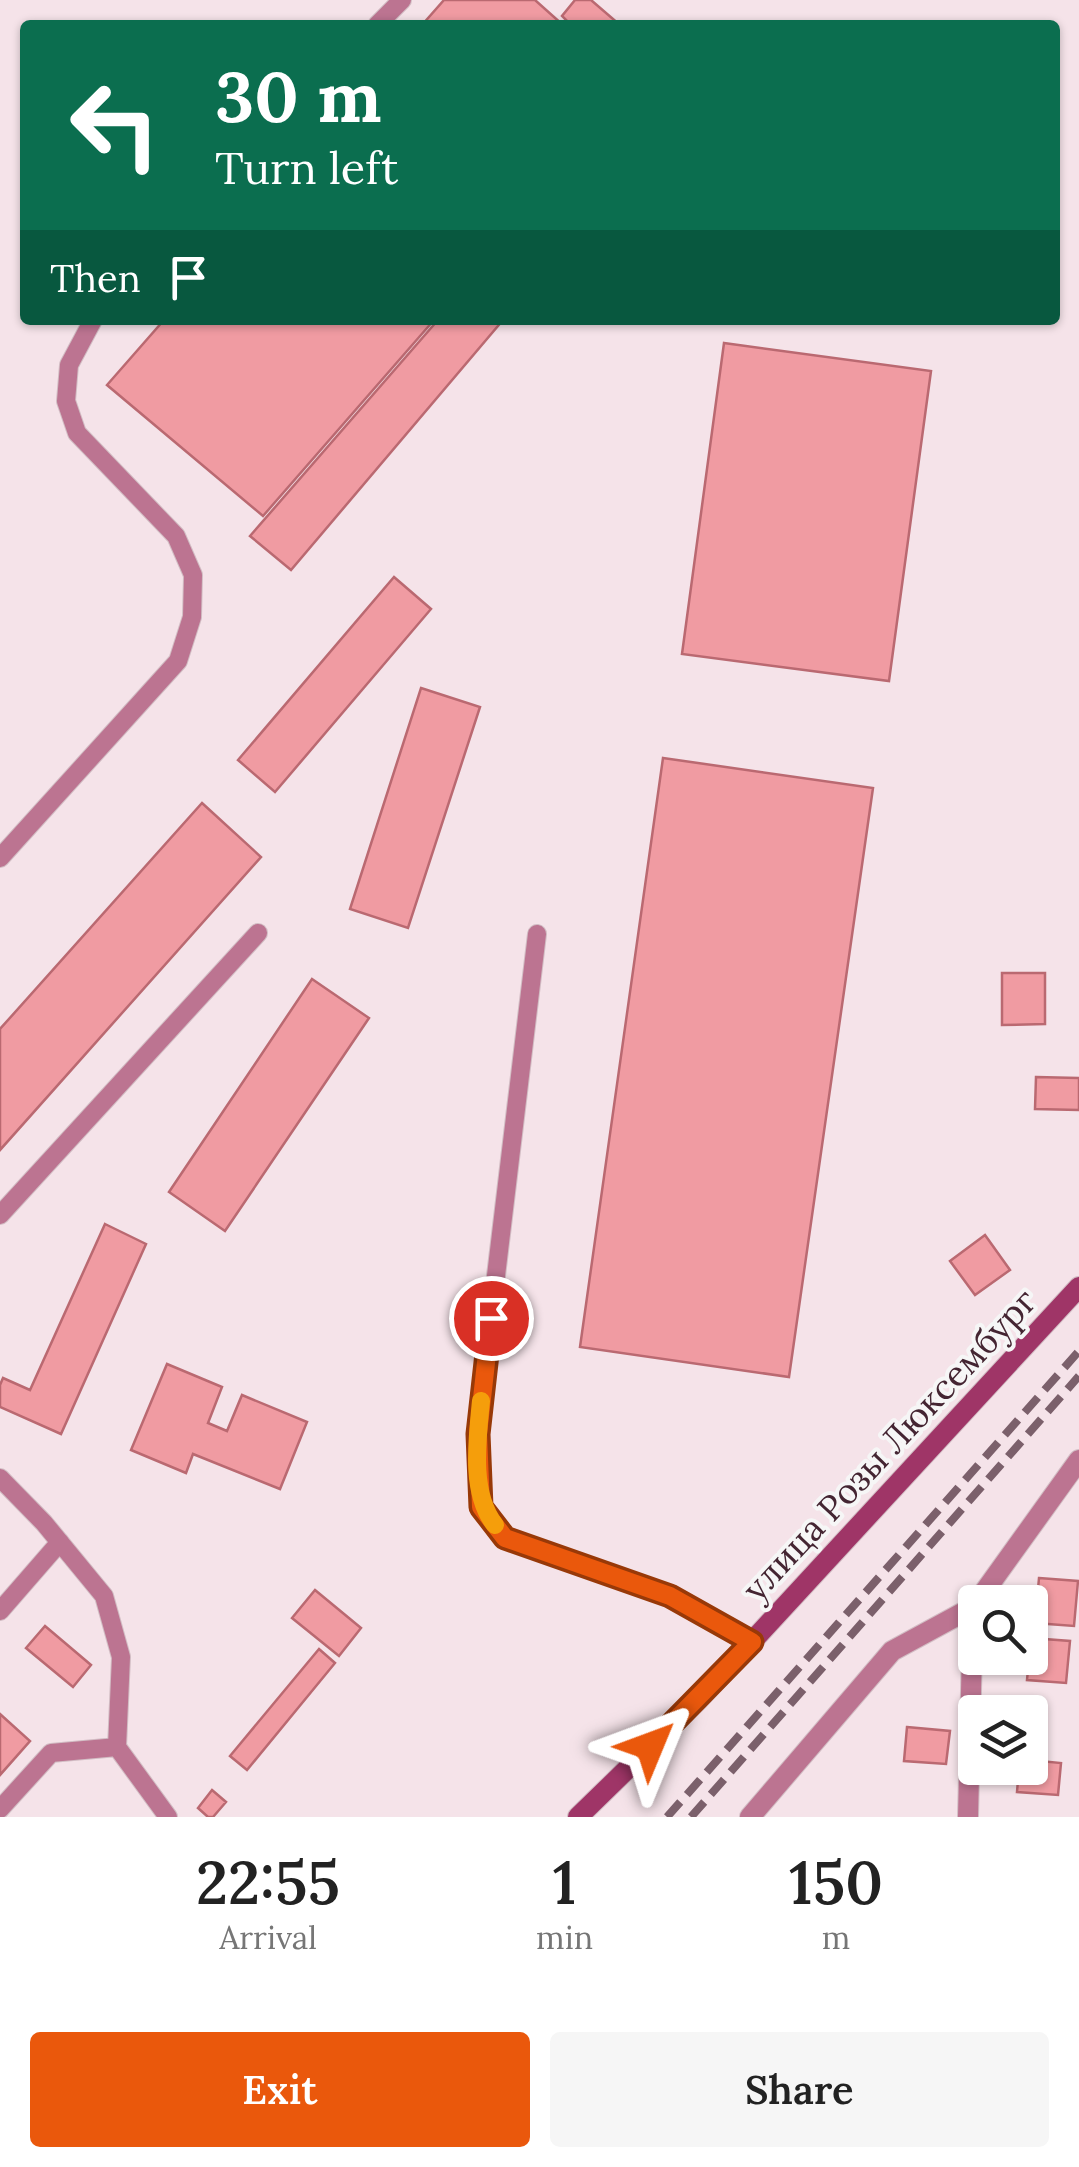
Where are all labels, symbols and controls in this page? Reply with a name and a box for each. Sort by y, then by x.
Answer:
text: 30 m [215,52,382,141]
icon: left [50,60,180,190]
text: Turn left [215,139,398,196]
icon: arrive [161,250,216,305]
text: Then [50,254,141,302]
pin [449,1276,534,1361]
street label: улица Розы Люксембург [732,1279,1046,1611]
icon: arrive [464,1291,519,1346]
map controls [958,1585,1048,1785]
button: search [958,1585,1048,1675]
position arrow [598,1694,702,1798]
button: layers [958,1695,1048,1785]
text: 22:55 [196,1844,340,1920]
text: 1 [553,1844,576,1920]
text: 150 [789,1844,883,1920]
text: Arrival [219,1917,317,1958]
text: min [536,1917,593,1958]
text: m [822,1917,850,1958]
button: Exit [30,2032,530,2147]
button: Share [550,2032,1049,2147]

